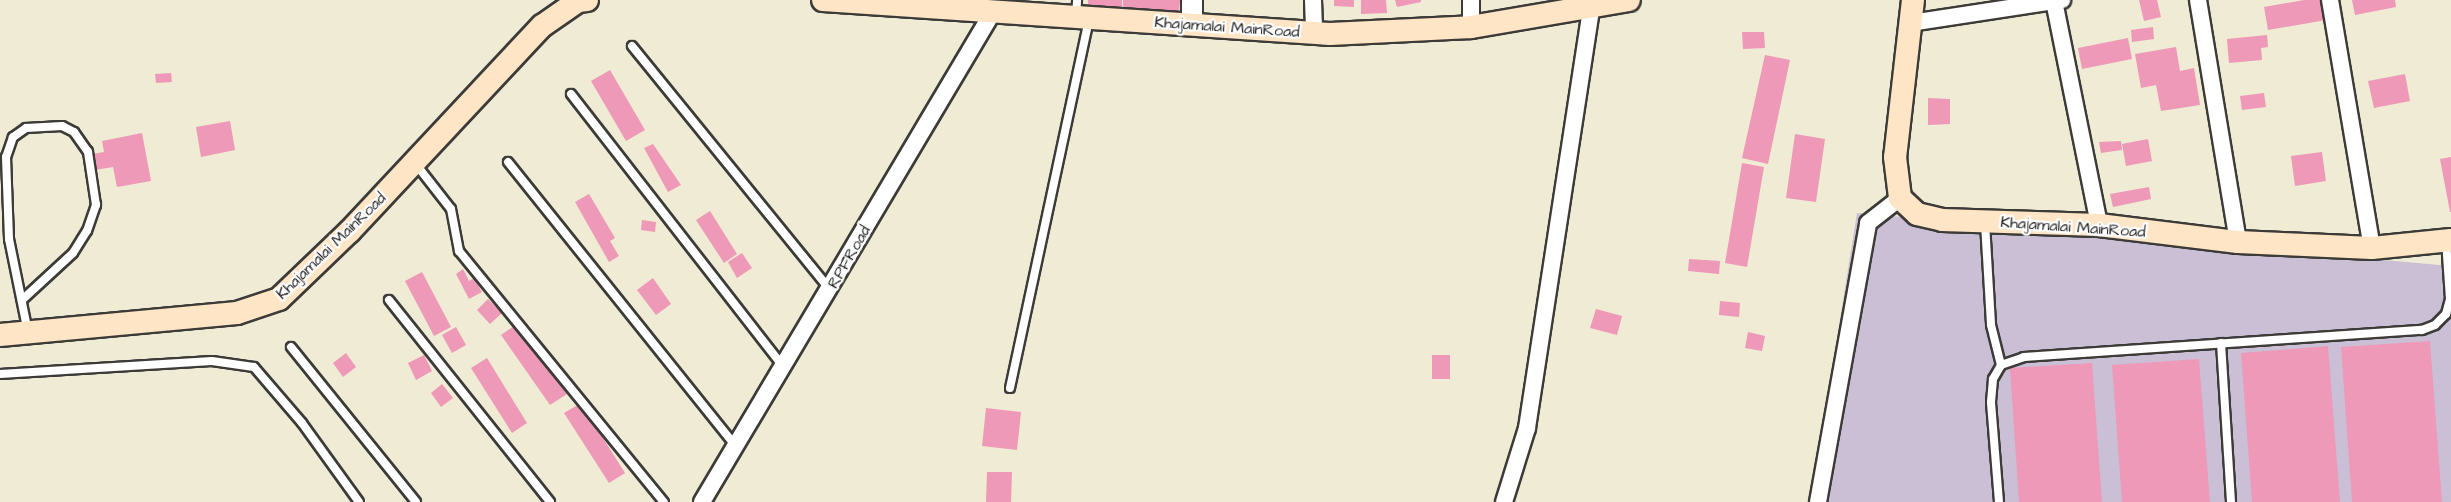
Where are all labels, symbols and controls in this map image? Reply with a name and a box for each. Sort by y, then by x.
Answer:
street label: Khajamalai MainRoad [1154,12,1300,42]
street label: Khajamalai MainRoad [272,189,390,303]
street label: Khajamalai MainRoad [2000,212,2146,242]
street label: RPFRoad [823,222,875,292]

